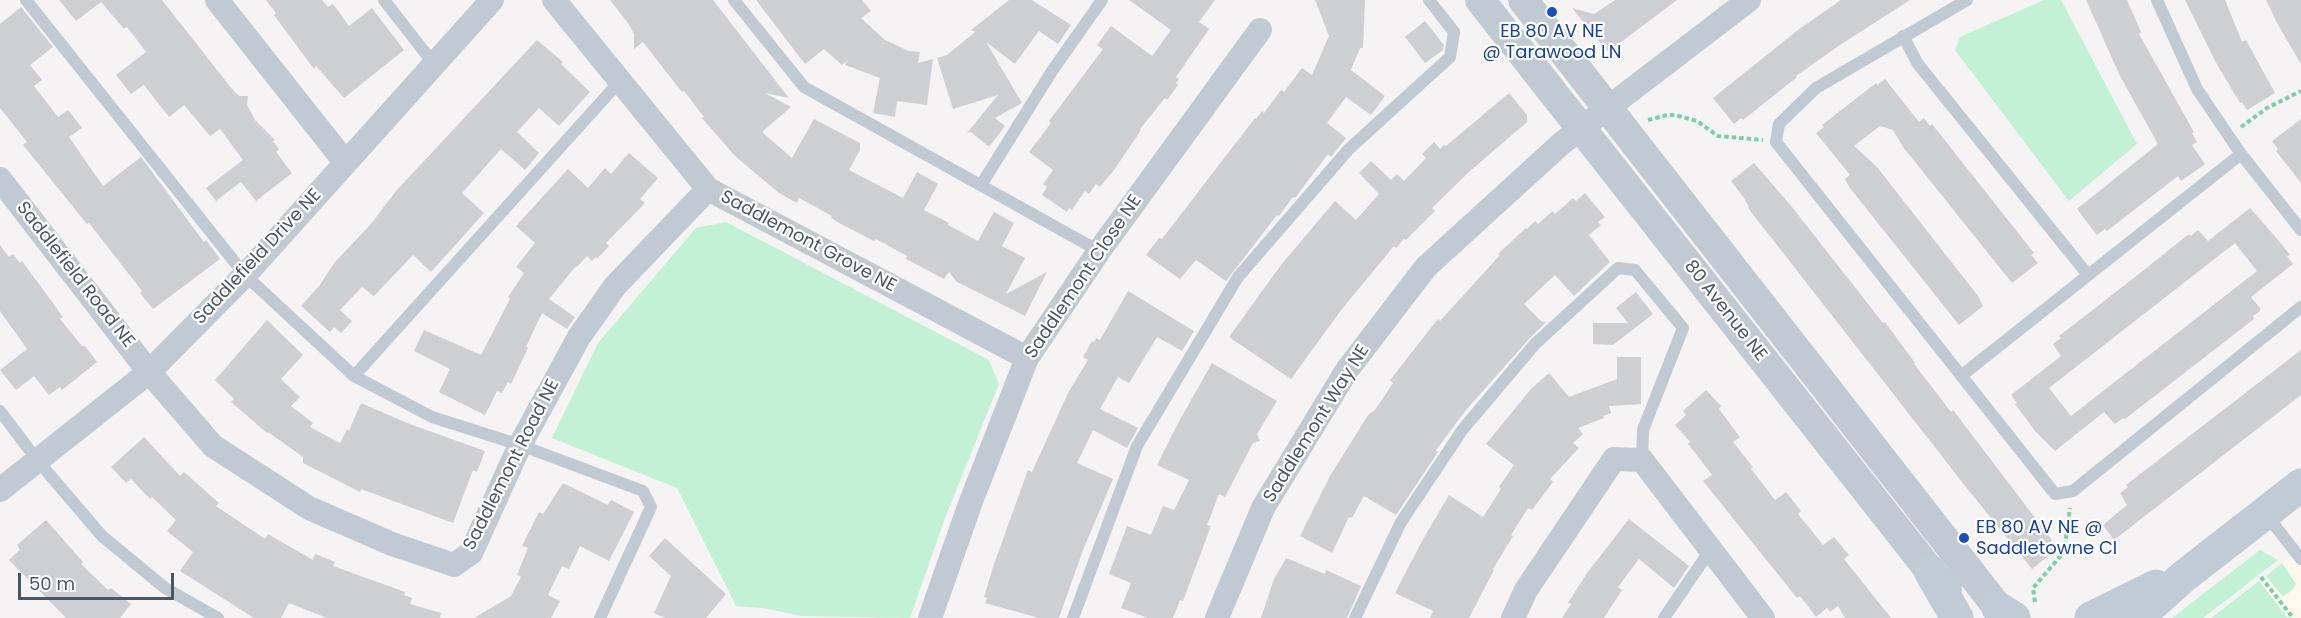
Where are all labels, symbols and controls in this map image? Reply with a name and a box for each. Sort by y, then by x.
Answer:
marker: EB 80 AV NE @ Tarawood LN [1545,5,1559,19]
place label: EB 80 AV NE @ Tarawood LN [1482,21,1622,63]
street label: Saddlefield Drive NE [190,185,326,329]
street label: Saddlemont Grove NE [716,187,900,297]
street label: Saddlemont Close NE [1021,191,1147,363]
street label: Saddlefield Road NE [11,198,139,352]
street label: 80 Avenue NE [1679,256,1771,366]
street label: Saddlemont Way NE [1260,341,1374,507]
street label: Saddlemont Road NE [459,376,565,554]
place label: EB 80 AV NE @ Saddletowne CI [1976,517,2117,560]
marker: EB 80 AV NE @ Saddletowne CI [1957,531,1971,545]
scale bar [21,561,177,599]
text: 50 m [29,571,75,596]

